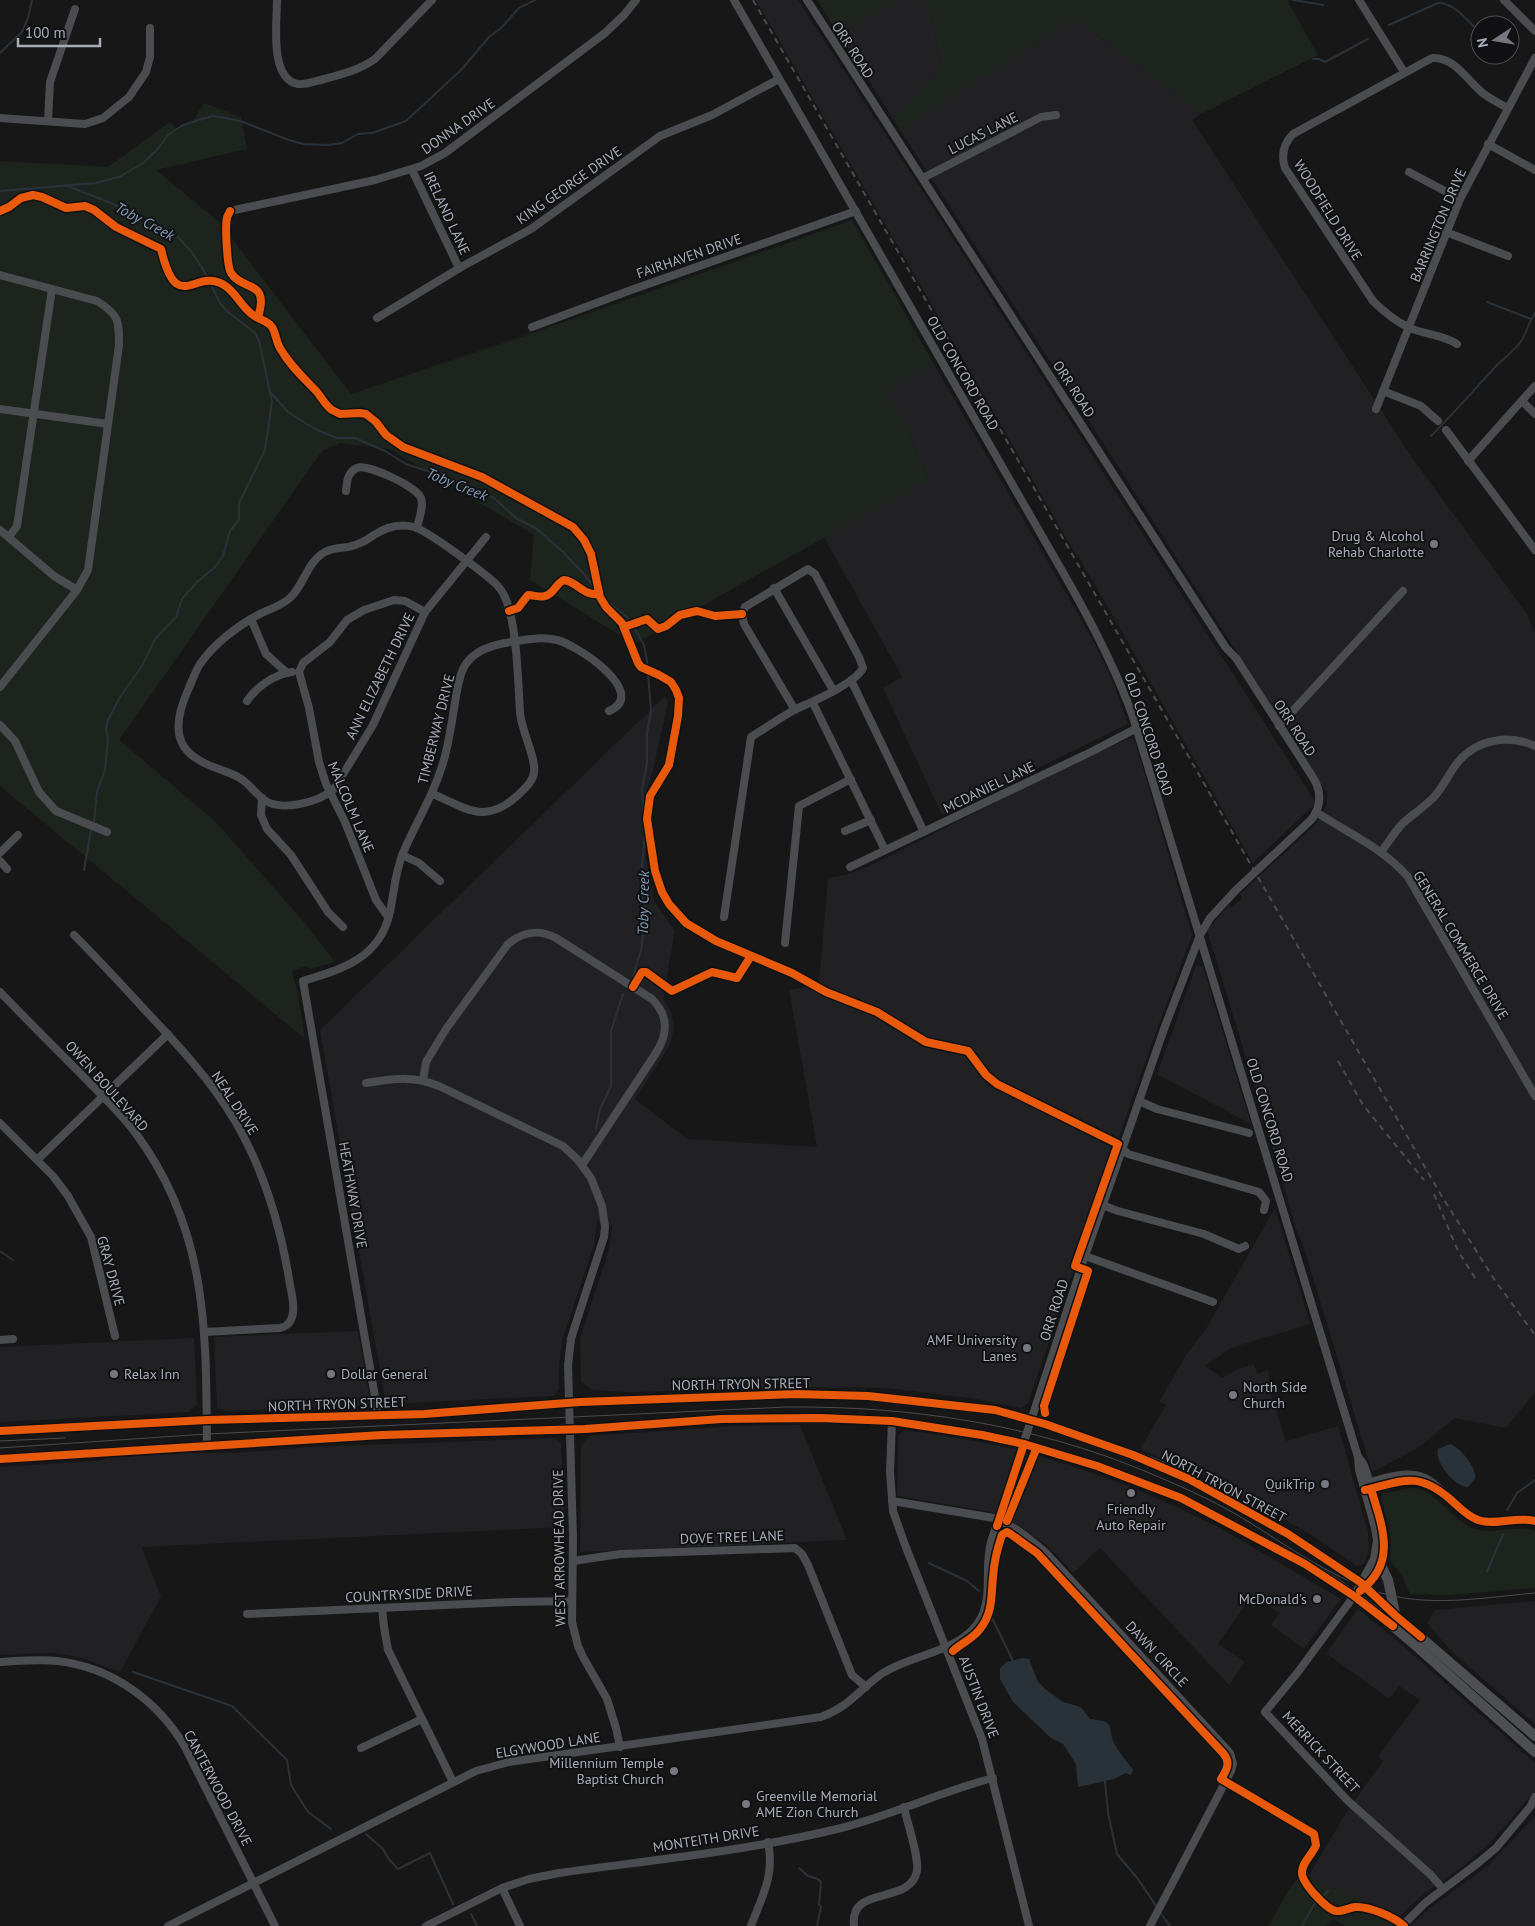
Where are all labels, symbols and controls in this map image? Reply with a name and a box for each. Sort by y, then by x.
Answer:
scale bar [18,15,100,47]
north arrow [1470,15,1520,65]
street label: ORR ROAD [828,18,878,82]
text: 100 m [25,23,66,42]
text: N [1473,36,1492,49]
street label: DONNA DRIVE [418,94,498,158]
street label: LUCAS LANE [945,108,1021,158]
street label: KING GEORGE DRIVE [513,142,625,228]
street label: WOODFIELD DRIVE [1290,156,1366,264]
street label: BARRINGTON DRIVE [1406,165,1470,285]
street label: IRELAND LANE [420,168,474,258]
water label: Toby Creek [112,197,179,245]
street label: FAIRHAVEN DRIVE [634,230,744,282]
street label: OLD CONCORD ROAD [923,313,1003,433]
street label: ORR ROAD [1049,357,1099,421]
water label: Toby Creek [423,463,492,505]
place label: Drug & Alcohol Rehab Charlotte [1328,527,1424,561]
marker: Drug & Alcohol Rehab Charlotte [1428,538,1440,550]
street label: ANN ELIZABETH DRIVE [341,610,419,742]
street label: OLD CONCORD ROAD [1120,670,1178,798]
street label: TIMBERWAY DRIVE [414,672,458,786]
street label: ORR ROAD [1270,696,1320,760]
street label: MCDANIEL LANE [940,757,1038,817]
street label: MALCOLM LANE [324,759,378,855]
street label: GENERAL COMMERCE DRIVE [1409,867,1513,1023]
water label: Toby Creek [633,869,653,936]
street label: OWEN BOULEVARD [61,1037,153,1135]
street label: OLD CONCORD ROAD [1243,1056,1297,1184]
street label: NEAL DRIVE [208,1068,262,1138]
street label: HEATHWAY DRIVE [335,1140,371,1250]
street label: GRAY DRIVE [93,1234,129,1308]
street label: ORR ROAD [1036,1277,1072,1343]
place label: AMF University Lanes [927,1331,1017,1365]
marker: AMF University Lanes [1021,1342,1033,1354]
place label: Relax Inn [124,1365,180,1383]
place label: Dollar General [341,1365,428,1383]
marker: Relax Inn [108,1368,120,1380]
marker: Dollar General [325,1368,337,1380]
street label: NORTH TRYON STREET [672,1374,811,1394]
place label: North Side Church [1243,1378,1307,1412]
marker: North Side Church [1227,1389,1239,1401]
street label: NORTH TRYON STREET [267,1393,407,1415]
street label: NORTH TRYON STREET [1159,1446,1290,1527]
street label: WEST ARROWHEAD DRIVE [549,1469,569,1627]
place label: QuikTrip [1265,1475,1315,1493]
marker: QuikTrip [1319,1478,1331,1490]
marker: Friendly Auto Repair [1125,1487,1137,1499]
place label: Friendly Auto Repair [1096,1500,1166,1534]
street label: DOVE TREE LANE [680,1526,784,1548]
street label: COUNTRYSIDE DRIVE [345,1582,473,1606]
place label: McDonald's [1239,1590,1307,1608]
marker: McDonald's [1311,1593,1323,1605]
street label: DAWN CIRCLE [1122,1617,1192,1691]
street label: AUSTIN DRIVE [955,1653,1003,1741]
street label: MERRICK STREET [1278,1707,1364,1797]
street label: CANTERWOOD DRIVE [180,1727,256,1849]
street label: ELGYWOOD LANE [494,1728,602,1762]
place label: Millennium Temple Baptist Church [549,1754,664,1788]
marker: Millennium Temple Baptist Church [668,1765,680,1777]
place label: Greenville Memorial AME Zion Church [756,1787,877,1821]
marker: Greenville Memorial AME Zion Church [740,1798,752,1810]
street label: MONTEITH DRIVE [652,1822,760,1856]

